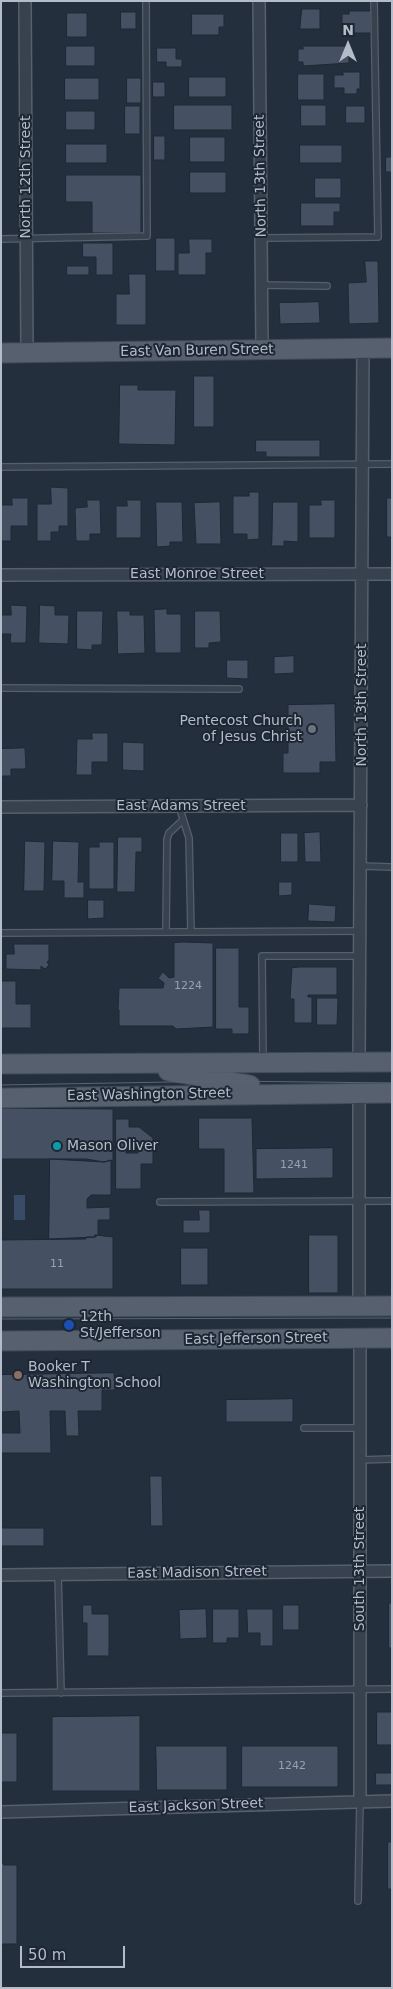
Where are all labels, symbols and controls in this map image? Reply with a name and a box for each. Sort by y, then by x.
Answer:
north arrow [323,20,373,70]
text: N [342,22,354,38]
street label: North 13th Street [252,114,270,238]
street label: North 12th Street [18,116,34,238]
street label: East Van Buren Street [120,341,274,361]
street label: East Monroe Street [130,566,264,582]
street label: North 13th Street [354,644,370,766]
place label: Pentecost Church of Jesus Christ [179,713,302,746]
marker: Pentecost Church of Jesus Christ [306,723,318,735]
street label: East Adams Street [116,798,246,814]
house number: 1224 [174,979,202,993]
street label: East Washington Street [67,1085,231,1105]
place label: Mason Oliver [67,1138,158,1154]
marker: Mason Oliver [51,1140,63,1152]
house number: 1241 [280,1158,308,1172]
house number: 11 [50,1257,64,1271]
place label: 12th St/Jefferson [80,1309,161,1341]
marker: 12th St/Jefferson [62,1318,76,1332]
street label: East Jefferson Street [184,1329,328,1349]
place label: Booker T Washington School [28,1359,161,1391]
marker: Booker T Washington School [12,1369,24,1381]
street label: South 13th Street [352,1507,368,1631]
street label: East Madison Street [127,1563,267,1583]
house number: 1242 [278,1759,306,1773]
street label: East Jackson Street [128,1795,264,1817]
scale bar [22,1936,128,1968]
text: 50 m [28,1946,66,1964]

